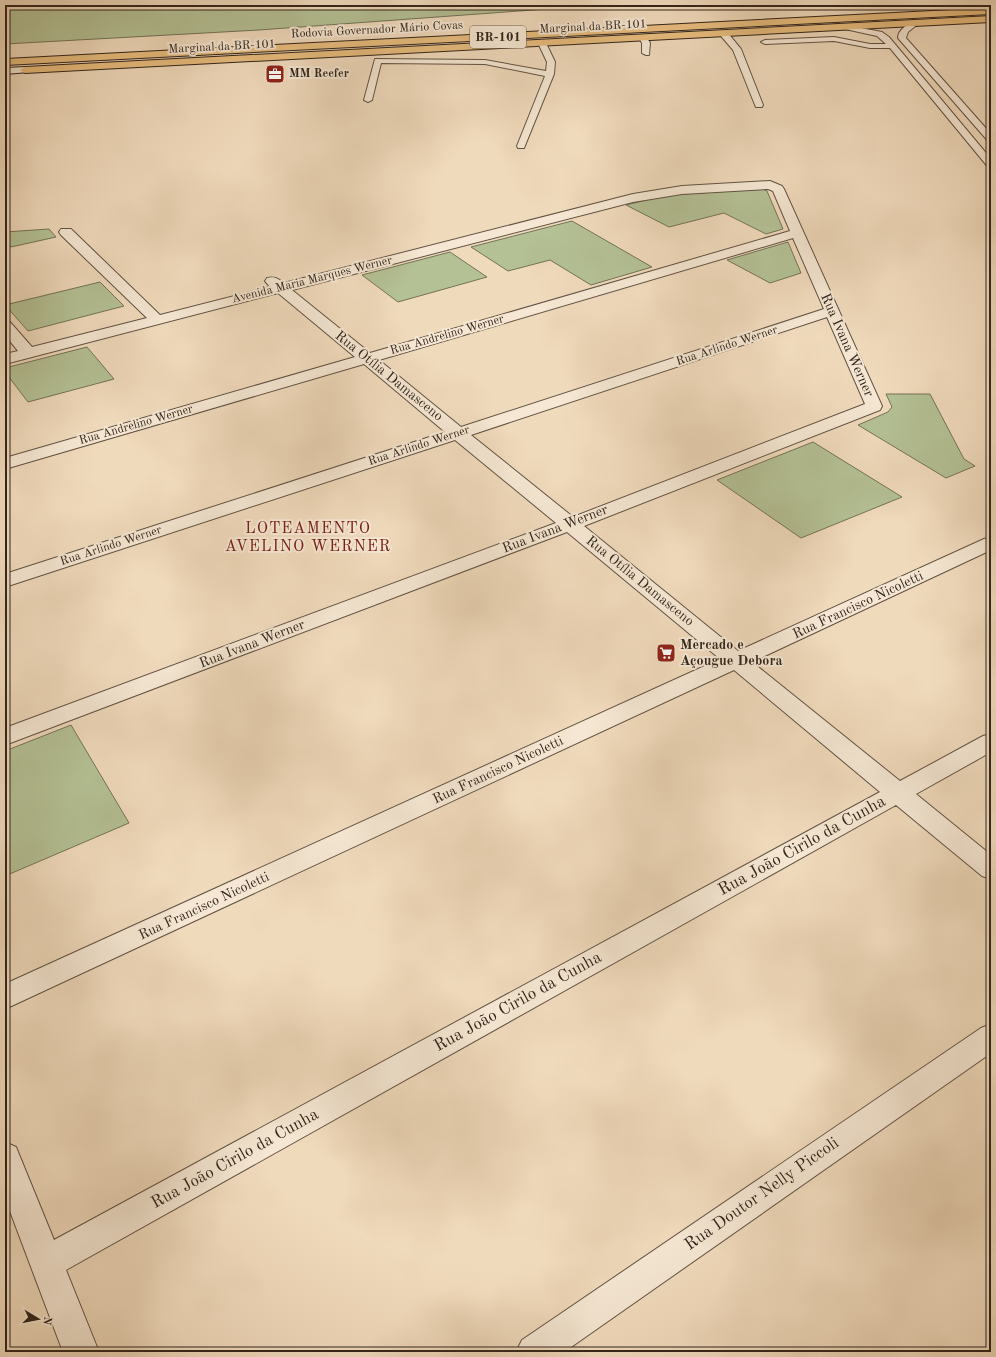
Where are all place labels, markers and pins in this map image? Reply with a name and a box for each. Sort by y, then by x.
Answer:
office icon: MM Reefer [264,63,286,85]
place label: MM Reefer [289,68,349,80]
place label: Mercado e Açougue Debora [680,638,783,668]
supermarket icon: Mercado e Açougue Debora [655,642,677,664]

